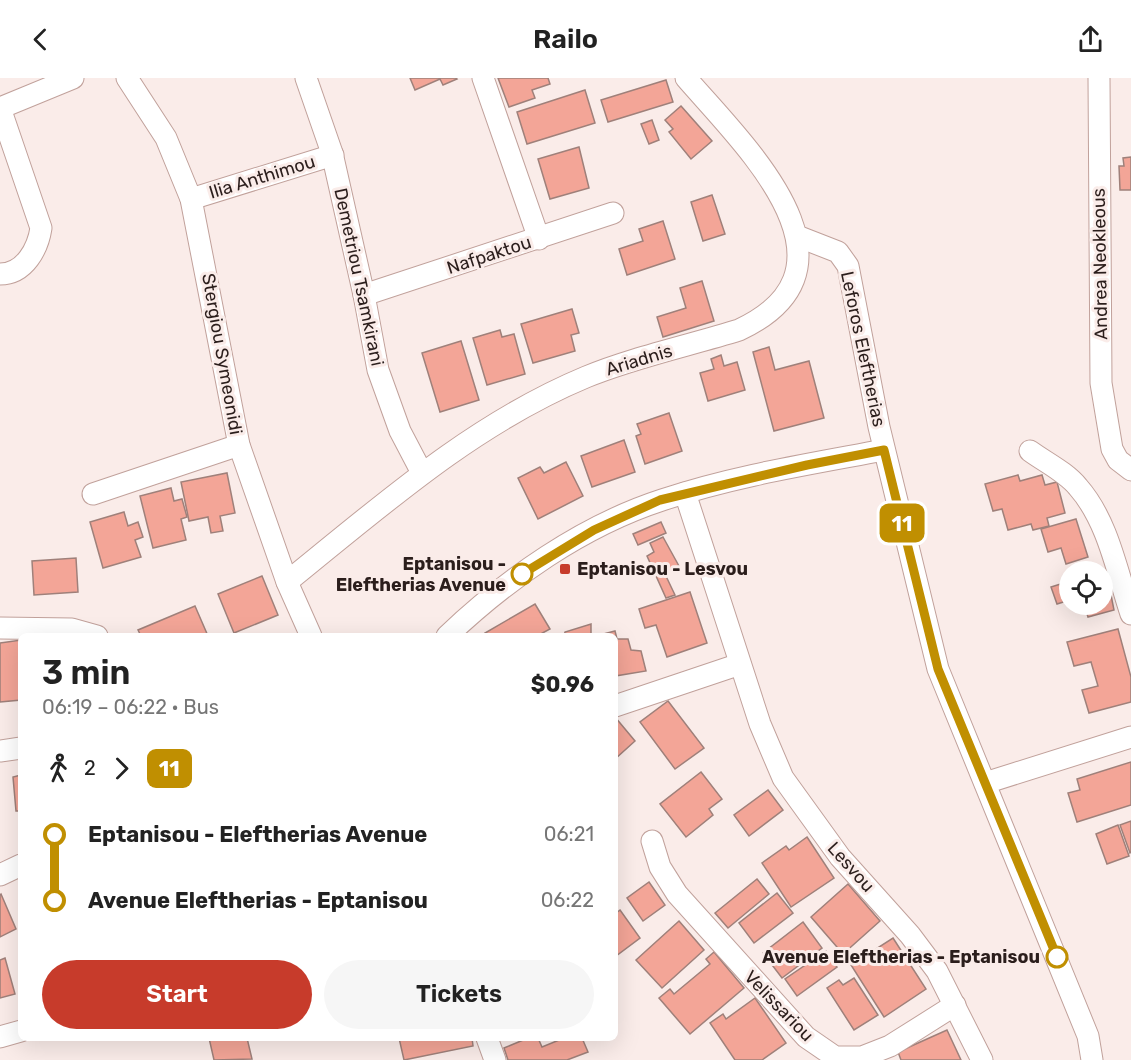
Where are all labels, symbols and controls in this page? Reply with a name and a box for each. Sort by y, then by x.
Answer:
icon: back [24,23,57,56]
text: Railo [533,23,598,55]
icon: share [1074,23,1107,56]
street label: Ilia Anthimou [206,150,318,204]
street label: Demetriou Tsamkirani [329,186,389,368]
street label: Andrea Neokleous [1088,188,1112,340]
street label: Nafpaktou [444,231,534,279]
street label: Leforos Eleftherias [836,269,890,429]
street label: Stergiou Symeonidi [197,272,247,436]
street label: Ariadnis [603,339,675,381]
line badge: 11 [875,504,929,542]
text: 11 [892,511,912,536]
place label: Eptanisou - Eleftherias Avenue [336,553,506,596]
place label: Eptanisou - Lesvou [577,558,748,580]
map controls [1059,561,1113,615]
button: locate [1059,561,1113,615]
marker: Eptanisou - Lesvou [558,562,572,576]
marker: Eptanisou - Eleftherias Avenue [511,563,533,585]
text: 3 min [42,653,130,692]
text: $0.96 [531,671,594,698]
text: 06:19 – 06:22 · Bus [42,695,219,719]
icon: walk [42,752,75,785]
icon: forward [105,752,138,785]
text: 2 [84,756,96,780]
text: 11 [159,756,180,781]
text: Eptanisou - Eleftherias Avenue [88,821,427,848]
text: 06:21 [544,822,594,846]
street label: Lesvou [823,837,879,897]
text: Avenue Eleftherias - Eptanisou [88,887,428,914]
text: 06:22 [541,888,594,912]
place label: Avenue Eleftherias - Eptanisou [762,946,1040,968]
marker: Avenue Eleftherias - Eptanisou [1046,946,1068,968]
button: Start [42,960,312,1029]
button: Tickets [324,960,594,1029]
street label: Velissariou [740,966,818,1046]

